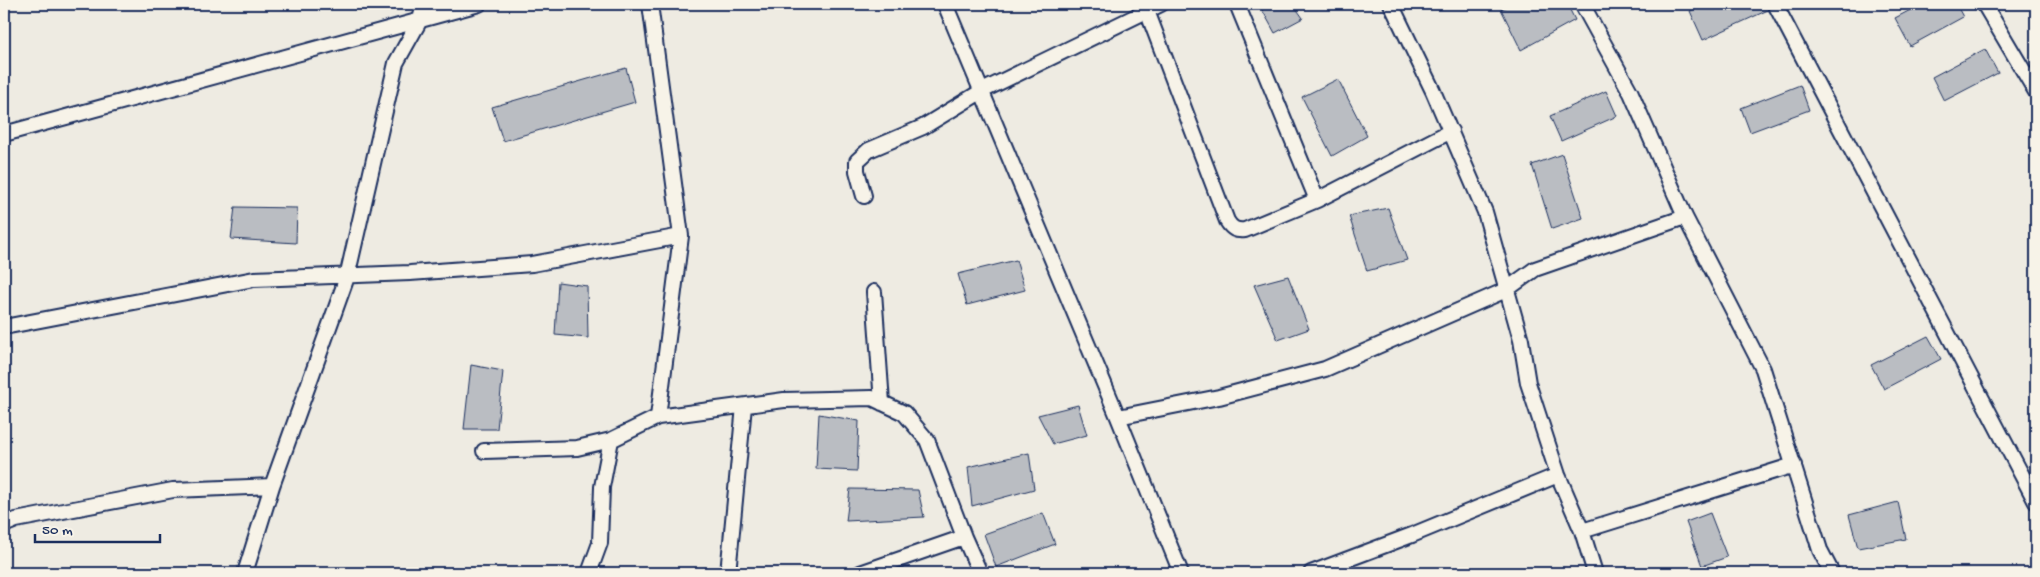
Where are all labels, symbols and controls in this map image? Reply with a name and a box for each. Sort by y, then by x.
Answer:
scale bar [35,512,160,544]
text: 50 m [42,522,73,540]

